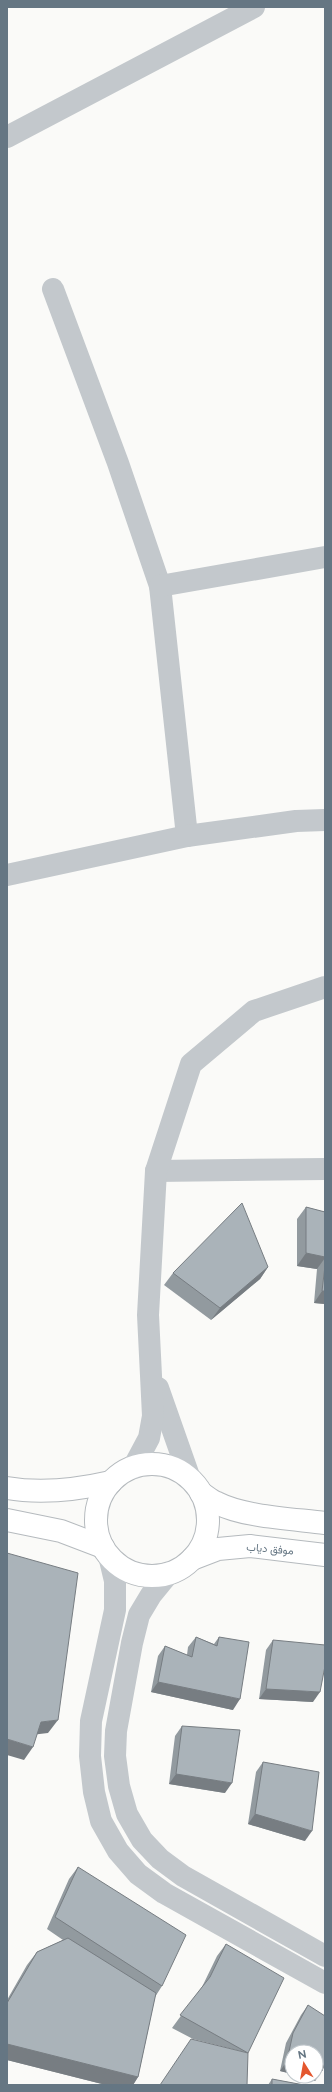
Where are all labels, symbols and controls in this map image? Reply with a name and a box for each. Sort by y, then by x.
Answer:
street label: موفق دياب [246,1540,294,1558]
north arrow [284,2044,324,2084]
text: N [297,2047,308,2062]

